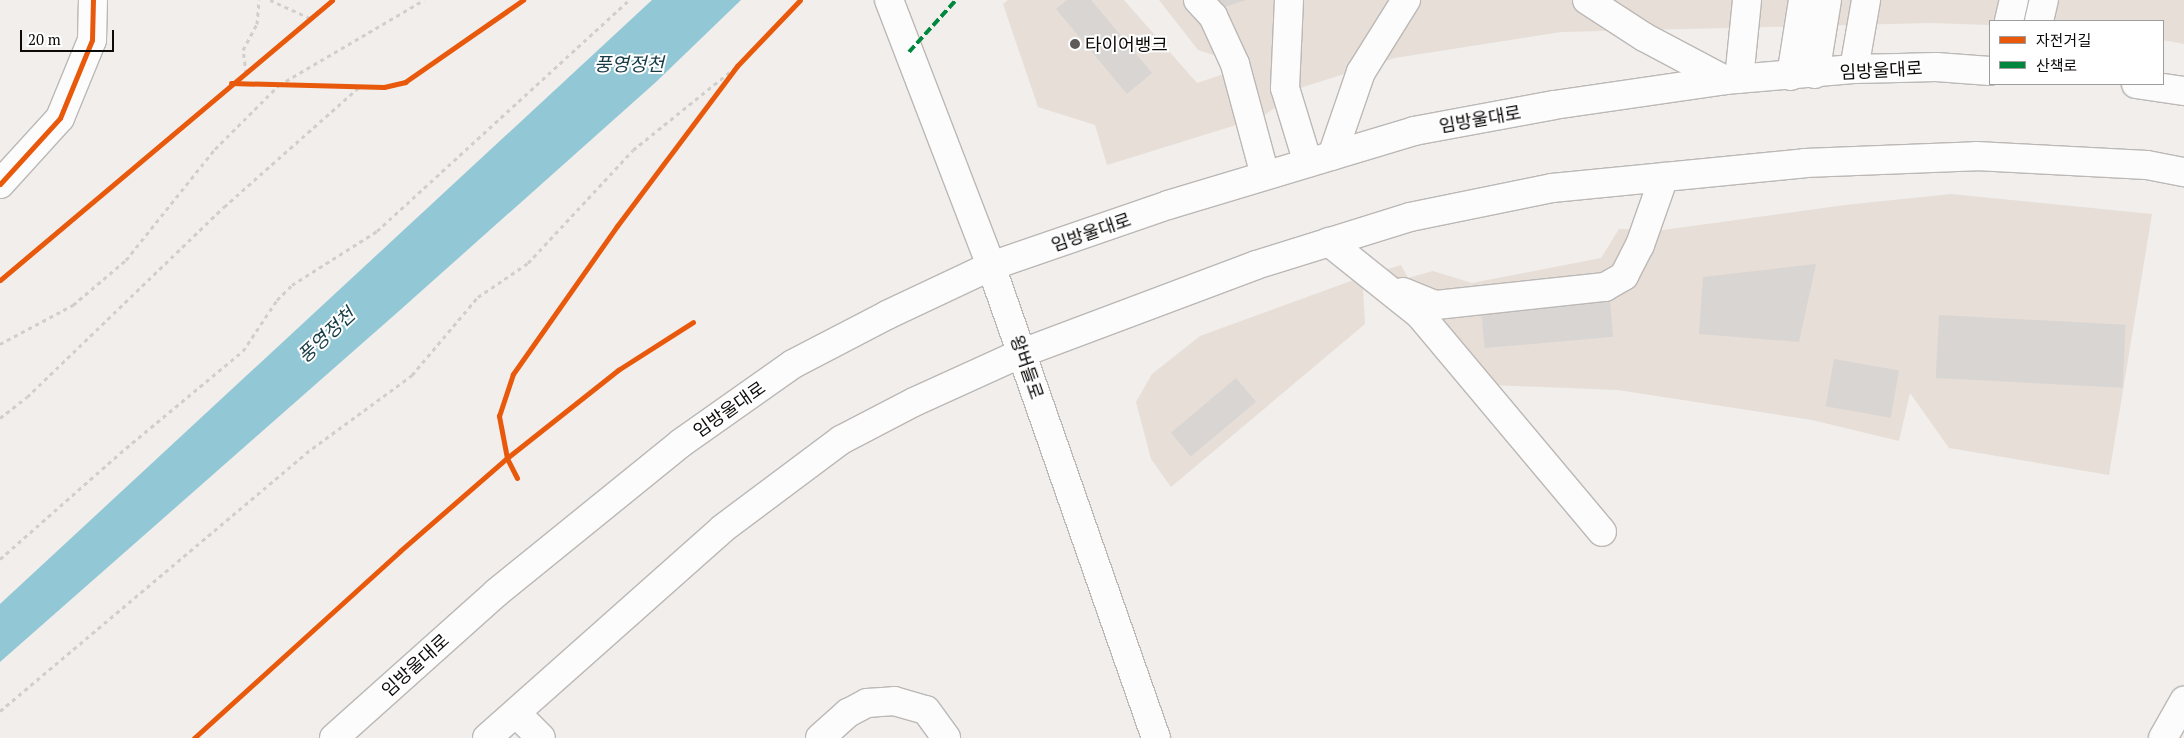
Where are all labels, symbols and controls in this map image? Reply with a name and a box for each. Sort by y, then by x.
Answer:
scale bar [22,20,116,52]
legend [1989,20,2164,85]
text: 20 m [28,29,61,49]
text: 자전거길 [2036,30,2091,50]
place label: 타이어뱅크 [1085,33,1168,55]
marker: 타이어뱅크 [1069,38,1081,50]
water label: 풍영정천 [594,53,664,75]
text: 산책로 [2036,55,2077,75]
street label: 임방울대로 [1839,57,1923,83]
street label: 임방울대로 [1437,101,1523,137]
street label: 임방울대로 [1048,208,1134,256]
water label: 풍영정천 [293,303,359,367]
street label: 왕버들로 [1006,332,1048,402]
street label: 임방울대로 [689,376,769,442]
street label: 임방울대로 [377,629,453,701]

